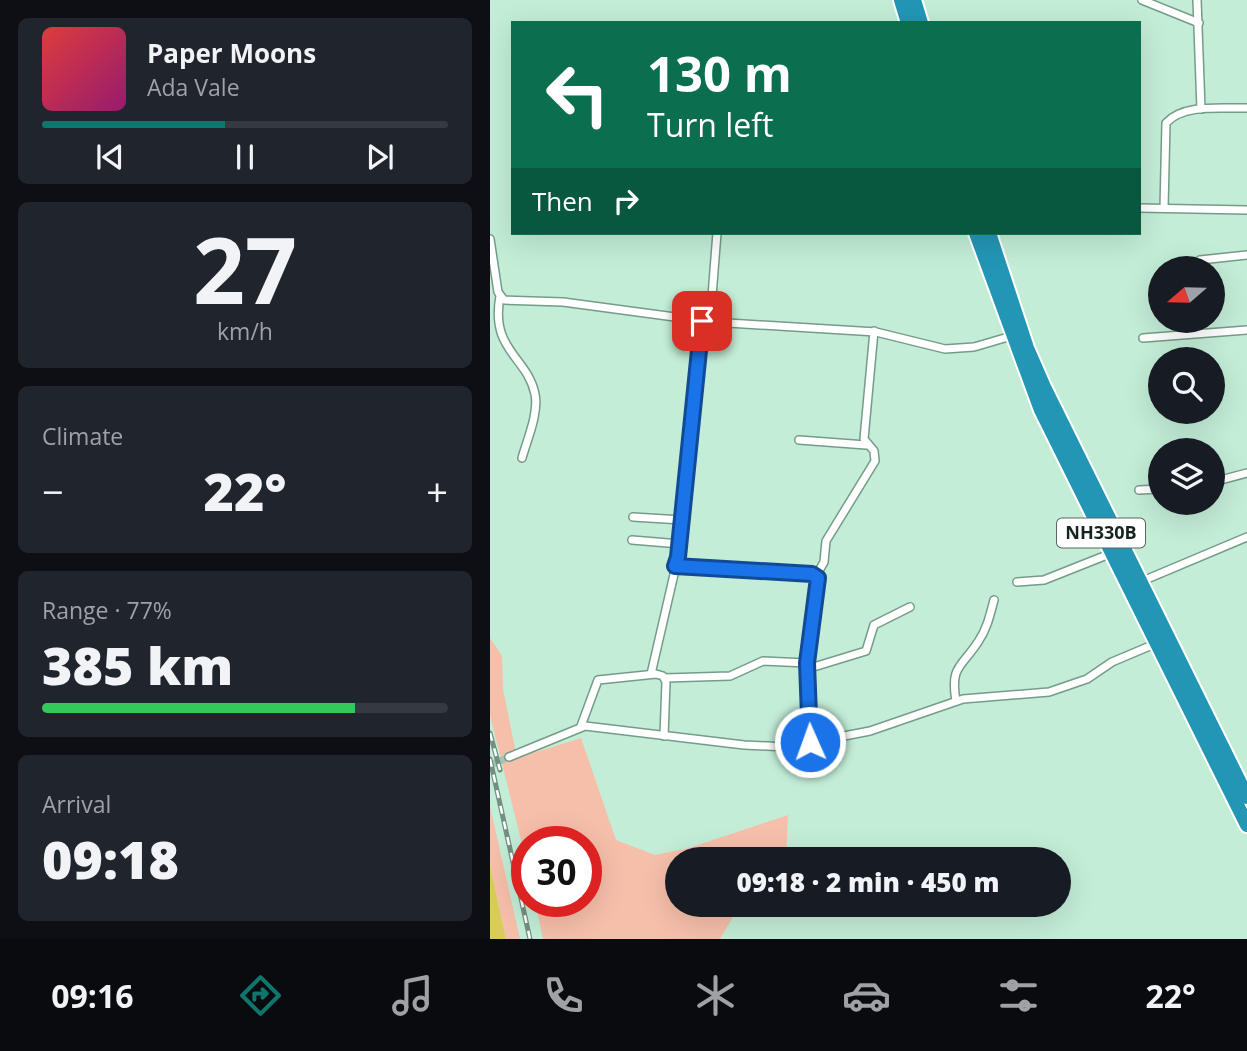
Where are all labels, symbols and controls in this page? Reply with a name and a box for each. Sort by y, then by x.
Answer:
text: Paper Moons [147,35,316,71]
text: 130 m [647,40,792,106]
icon: left [532,49,623,140]
text: Ada Vale [147,71,240,103]
text: Turn left [647,103,773,146]
icon: previous [91,138,129,176]
icon: pause [226,138,264,176]
icon: next [361,138,399,176]
icon: right [607,182,645,220]
text: Then [532,183,593,219]
text: 27 [193,207,297,331]
north arrow [1148,256,1225,332]
map controls [1148,256,1225,515]
pin [672,291,732,351]
icon: arrive [683,302,721,340]
text: km/h [217,315,273,347]
button: search [1148,347,1225,424]
text: Climate [42,420,123,452]
button: layers [1148,438,1225,515]
text: 22° [204,455,286,526]
text: − [42,465,64,517]
text: + [426,465,448,517]
road number: NH330B [1057,518,1145,548]
text: Range · 77% [42,594,172,626]
text: 385 km [42,629,233,700]
position arrow [773,705,847,779]
text: Arrival [42,788,111,820]
text: 09:18 [42,823,179,894]
speed limit sign: 30 [511,826,602,917]
text: 09:18 · 2 min · 450 m [737,864,999,900]
icon: directions [236,971,285,1020]
icon: music [388,971,437,1020]
icon: phone [539,971,588,1020]
icon: climate [691,971,740,1020]
icon: car [842,971,891,1020]
icon: filters [994,971,1043,1020]
text: 09:16 [51,974,134,1017]
text: 22° [1145,974,1196,1017]

